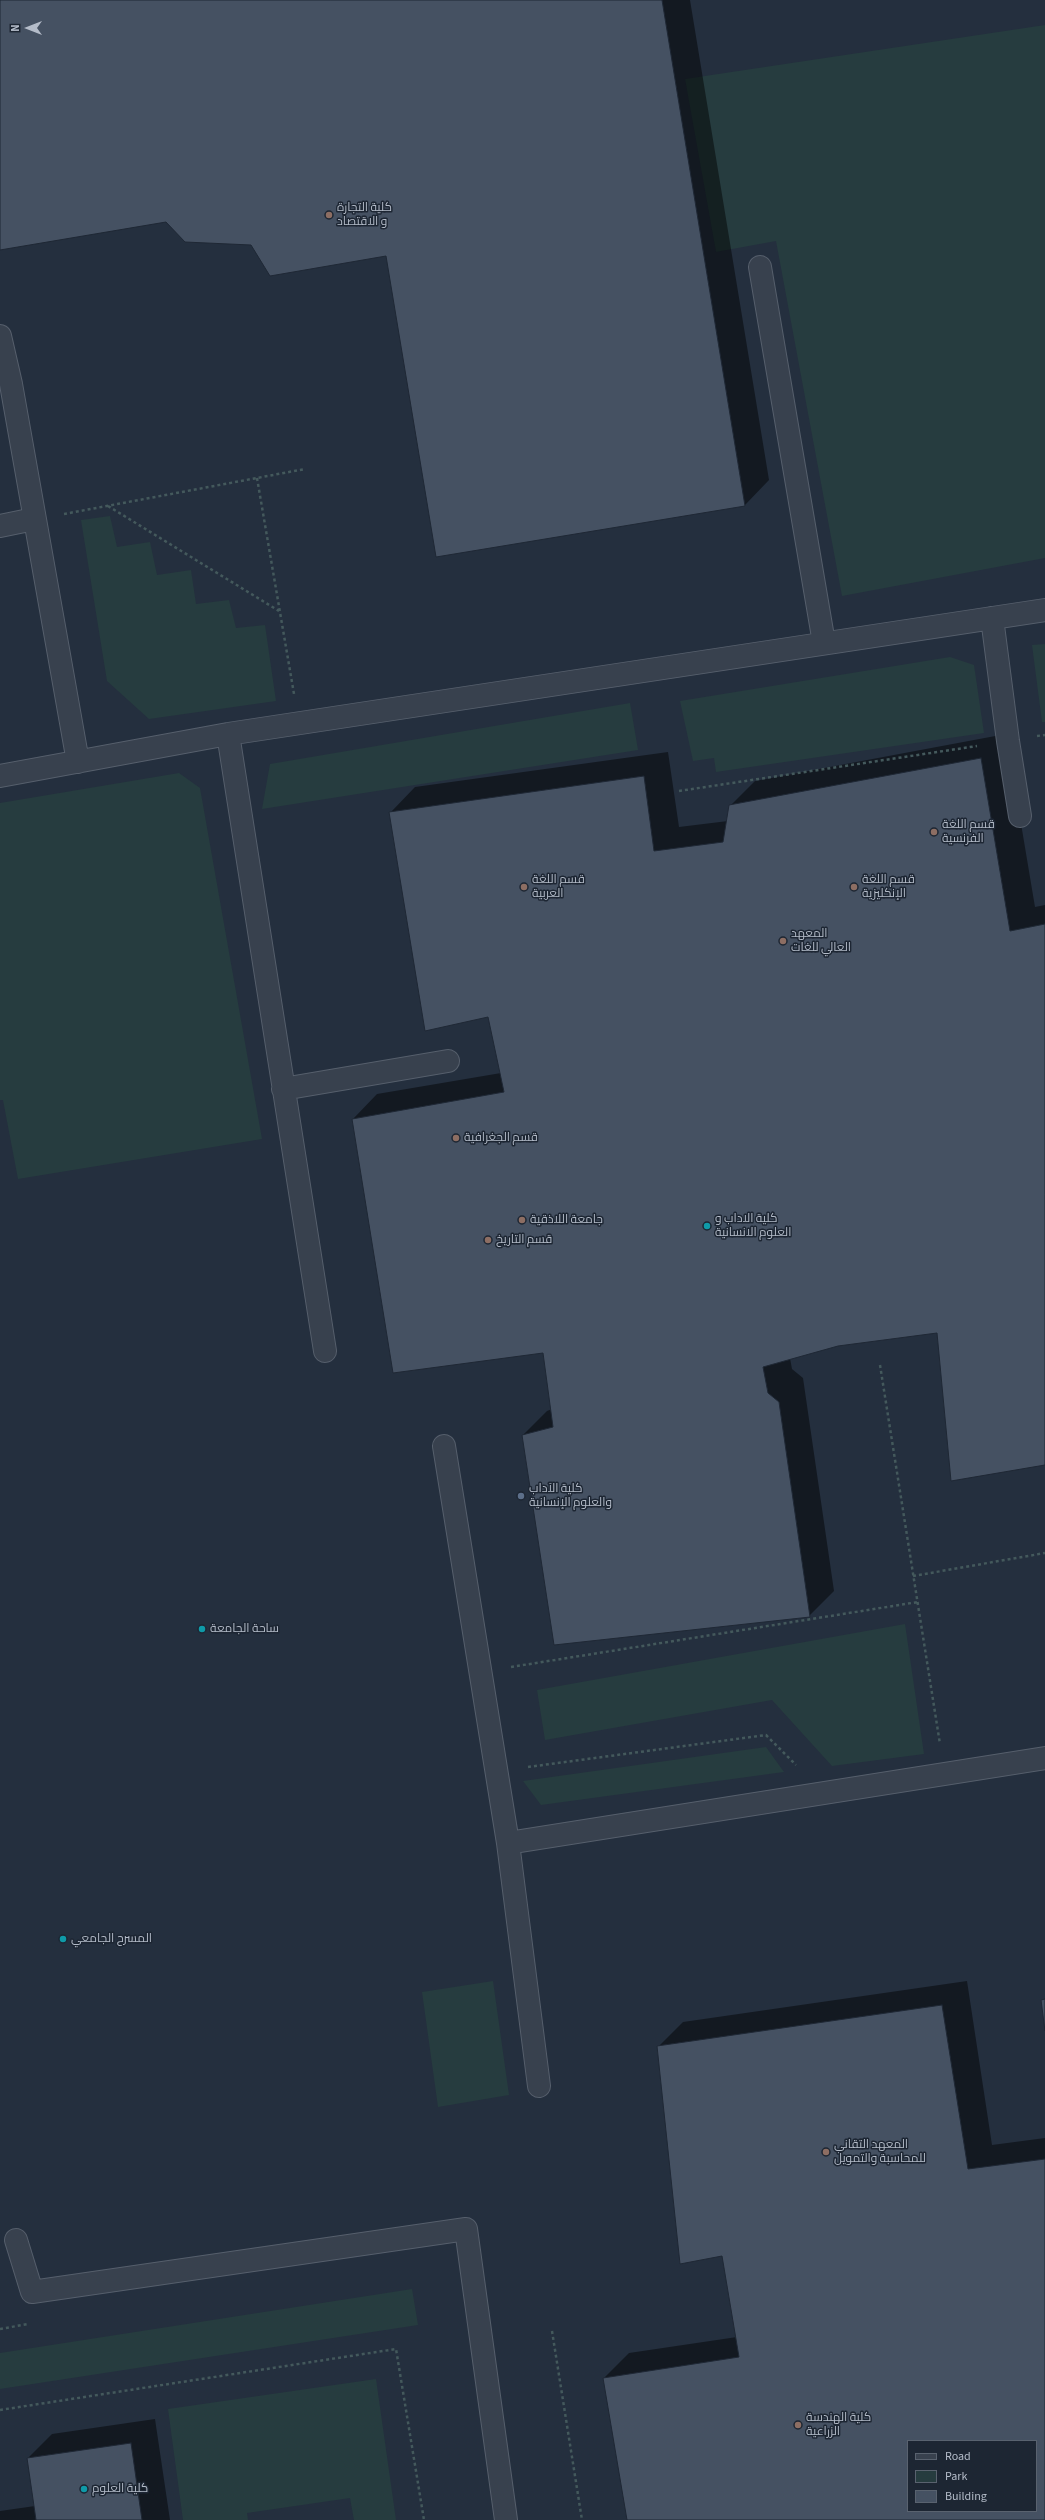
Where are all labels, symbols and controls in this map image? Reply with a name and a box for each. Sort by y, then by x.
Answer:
north arrow [8,8,48,48]
text: N [8,24,23,32]
place label: كلية التجارة و الاقتصاد [337,201,392,229]
marker: كلية التجارة و الاقتصاد [324,210,334,220]
place label: قسم اللغة الفرنسية [942,818,995,846]
marker: قسم اللغة الفرنسية [929,827,939,837]
place label: قسم اللغة العربية [532,873,585,901]
place label: قسم اللغة الإنكليزية [862,873,915,901]
marker: قسم اللغة العربية [519,882,529,892]
marker: قسم اللغة الإنكليزية [849,882,859,892]
place label: المعهد العالي للغات [791,927,851,955]
marker: المعهد العالي للغات [778,936,788,946]
place label: قسم الجغرافية [464,1131,538,1145]
marker: قسم الجغرافية [451,1133,461,1143]
place label: كلية الاداب و العلوم الانسانية [715,1212,791,1240]
place label: جامعة اللاذقية [530,1213,603,1227]
marker: جامعة اللاذقية [517,1215,527,1225]
marker: كلية الاداب و العلوم الانسانية [702,1221,712,1231]
place label: قسم التاريخ [496,1233,552,1247]
marker: قسم التاريخ [483,1235,493,1245]
place label: كلية الآداب والعلوم الإنسانية [529,1482,612,1510]
marker: كلية الآداب والعلوم الإنسانية [516,1491,526,1501]
place label: ساحة الجامعة [210,1622,279,1636]
marker: ساحة الجامعة [197,1624,207,1634]
place label: المسرح الجامعي [71,1932,152,1946]
marker: المسرح الجامعي [58,1934,68,1944]
place label: المعهد التقاني للمحاسبة والتمويل [834,2138,926,2166]
marker: المعهد التقاني للمحاسبة والتمويل [821,2147,831,2157]
place label: كلية الهندسة الزراعية [806,2411,871,2439]
marker: كلية الهندسة الزراعية [793,2420,803,2430]
legend [907,2440,1037,2512]
text: Road [945,2448,971,2465]
text: Park [945,2468,967,2485]
place label: كلية العلوم [92,2482,148,2496]
marker: كلية العلوم [79,2484,89,2494]
text: Building [945,2488,987,2505]

